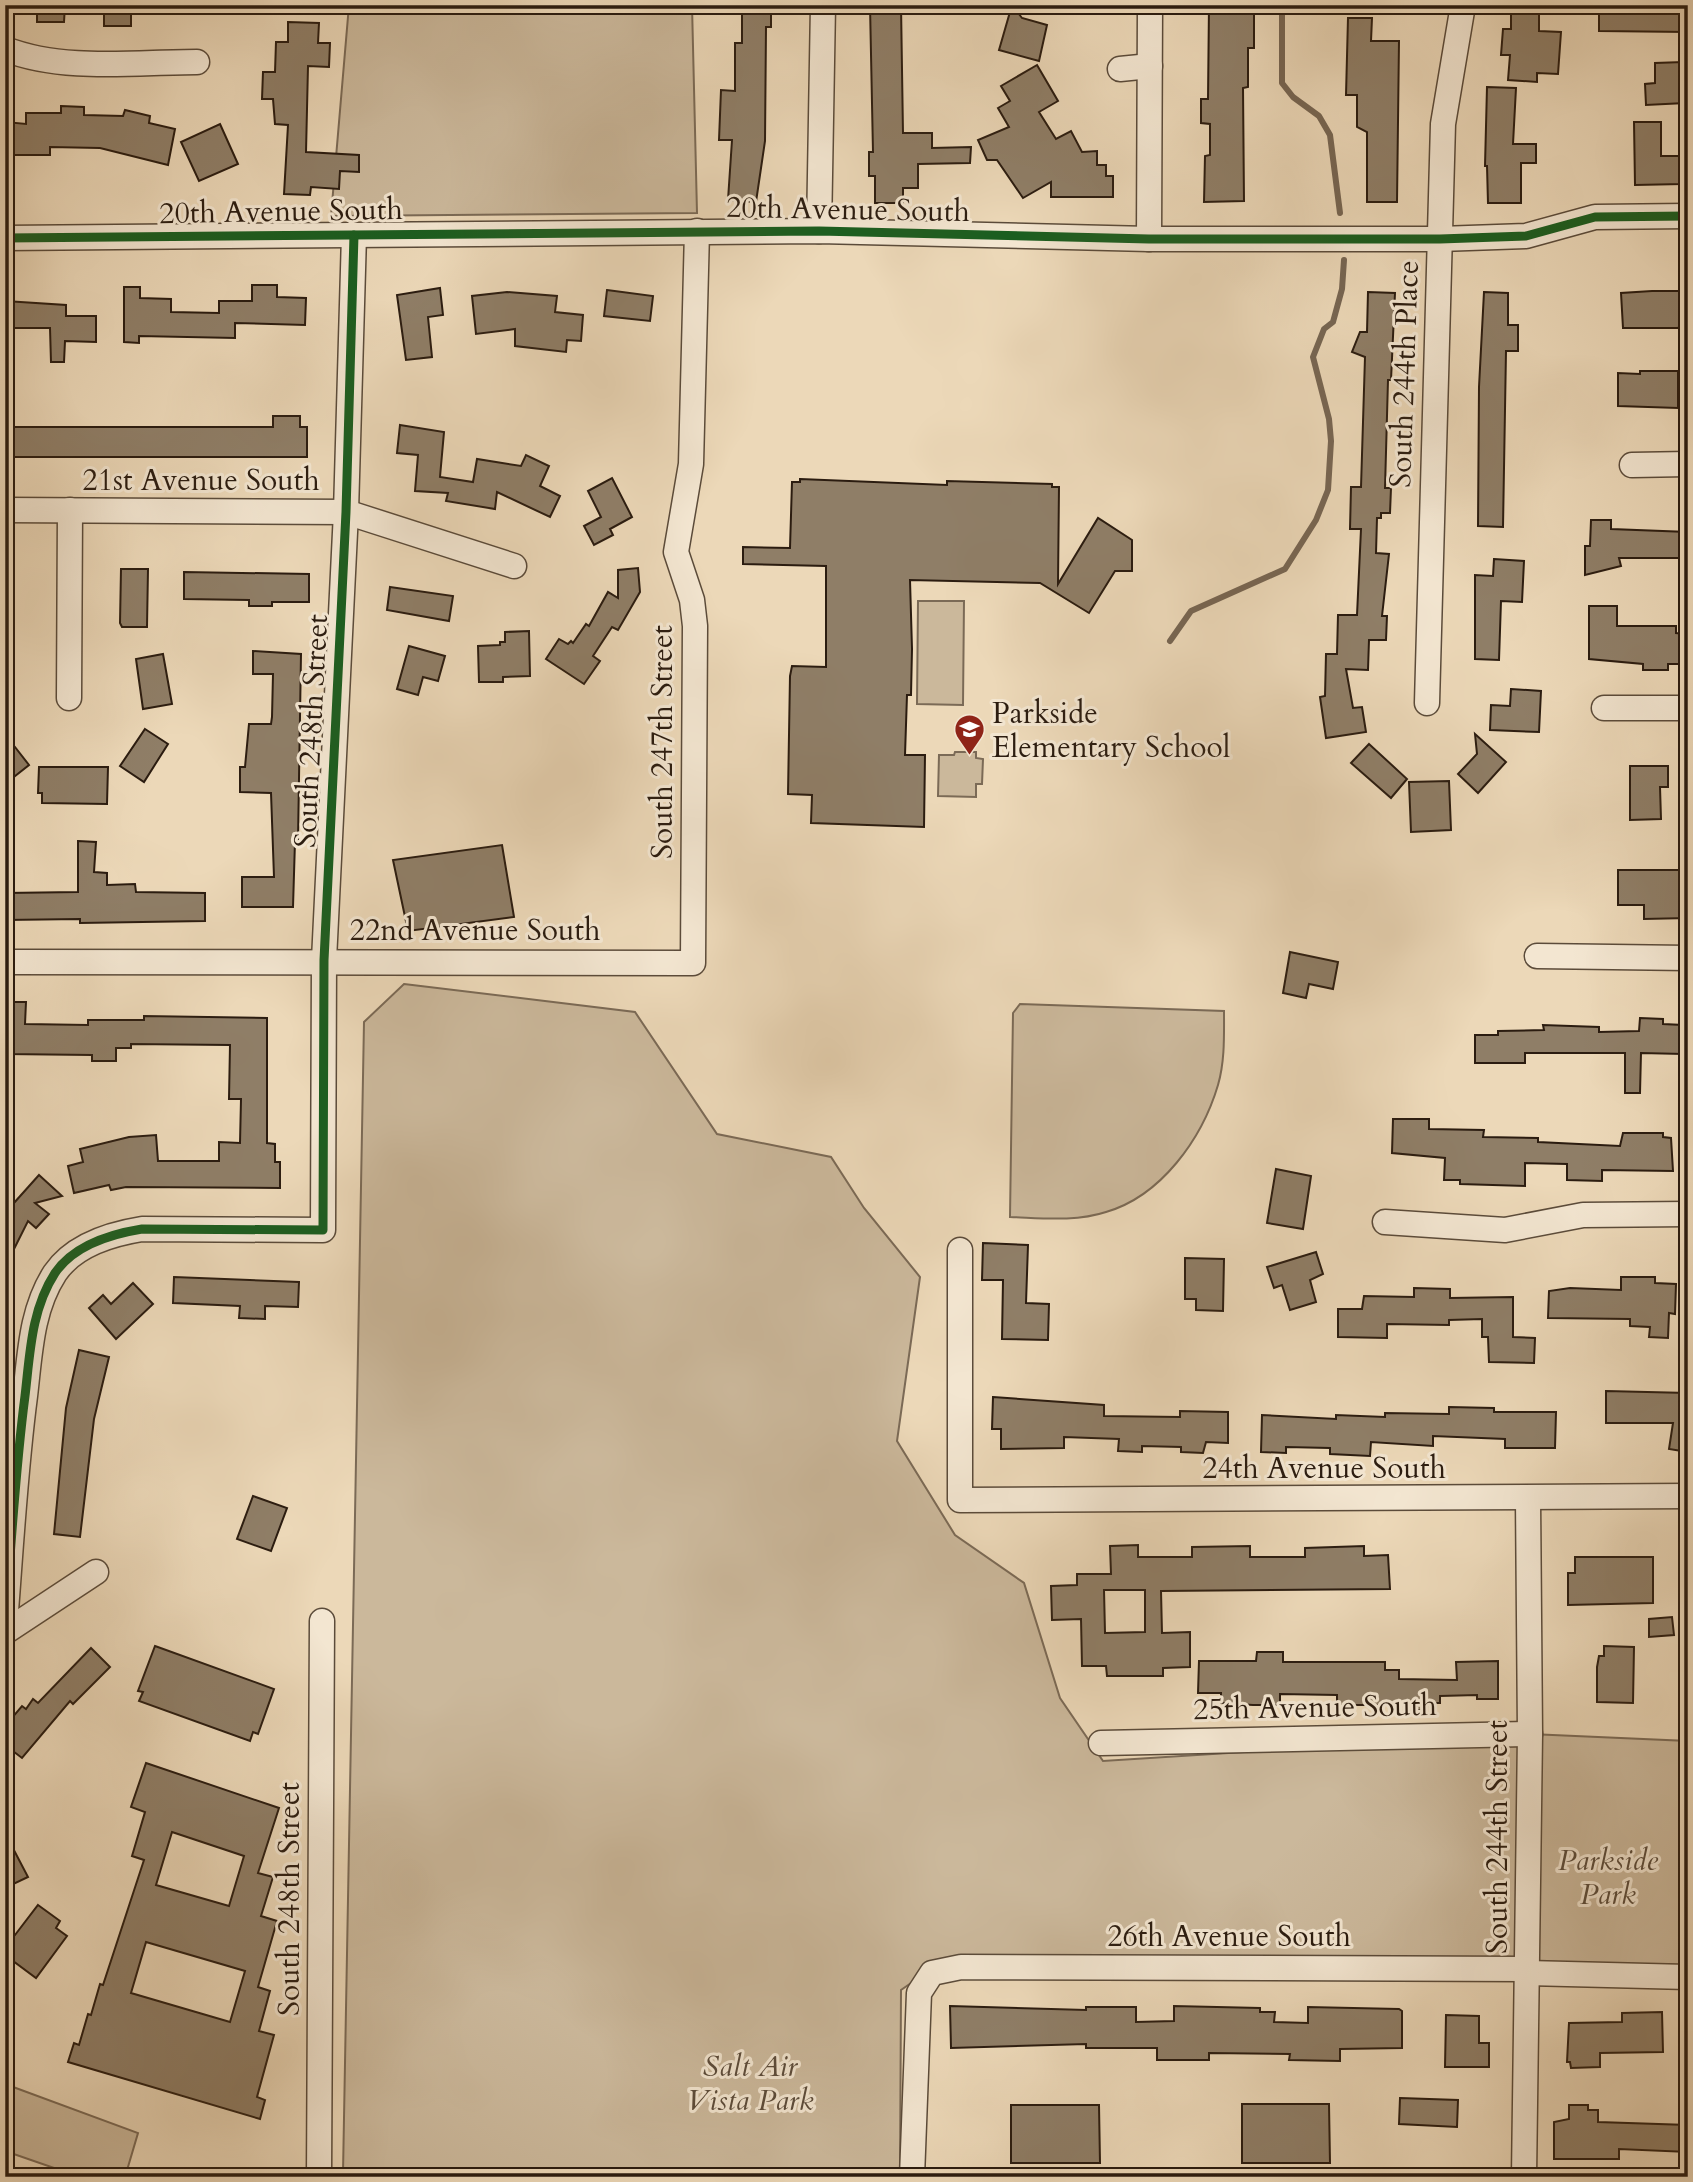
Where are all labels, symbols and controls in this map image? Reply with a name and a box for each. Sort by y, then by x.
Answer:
street label: 20th Avenue South [726,187,971,232]
street label: 20th Avenue South [159,189,404,234]
street label: South 244th Place [1380,260,1429,488]
street label: 21st Avenue South [82,460,320,501]
street label: South 248th Street [285,613,338,849]
street label: South 247th Street [642,624,683,859]
place label: Parkside Elementary School [992,693,1231,768]
school or university icon: Parkside Elementary School [952,713,986,757]
street label: 22nd Avenue South [350,910,601,951]
street label: 24th Avenue South [1202,1448,1446,1489]
street label: 25th Avenue South [1193,1685,1438,1730]
street label: South 244th Street [1477,1719,1518,1954]
street label: South 248th Street [269,1781,310,2016]
park label: Parkside Park [1558,1840,1659,1915]
street label: 26th Avenue South [1107,1916,1351,1957]
park label: Salt Air Vista Park [686,2046,814,2121]

